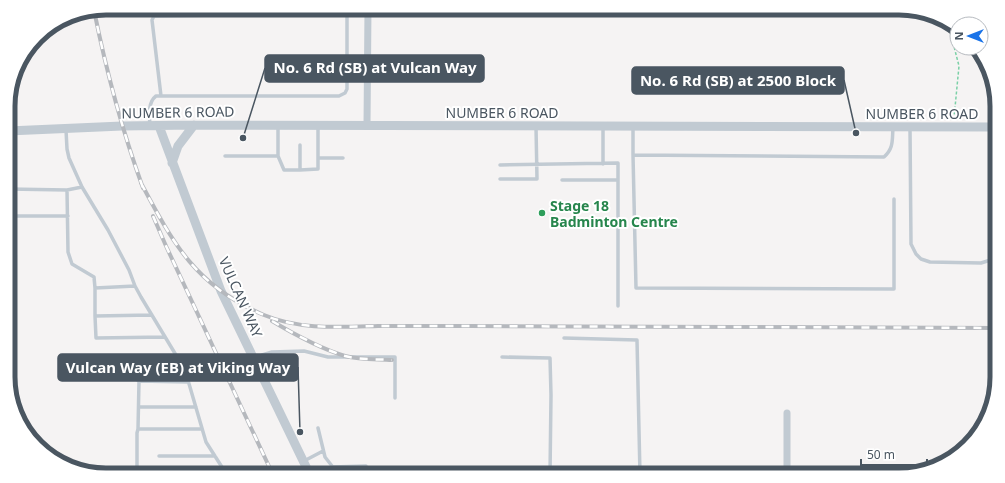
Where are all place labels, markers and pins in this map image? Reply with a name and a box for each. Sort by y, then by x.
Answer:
callout: No. 6 Rd (SB) at Vulcan Way [265,55,484,82]
callout: No. 6 Rd (SB) at 2500 Block [632,67,844,94]
place label: Stage 18 Badminton Centre [550,196,678,231]
marker: Stage 18 Badminton Centre [537,208,547,218]
callout: Vulcan Way (EB) at Viking Way [58,354,298,381]

